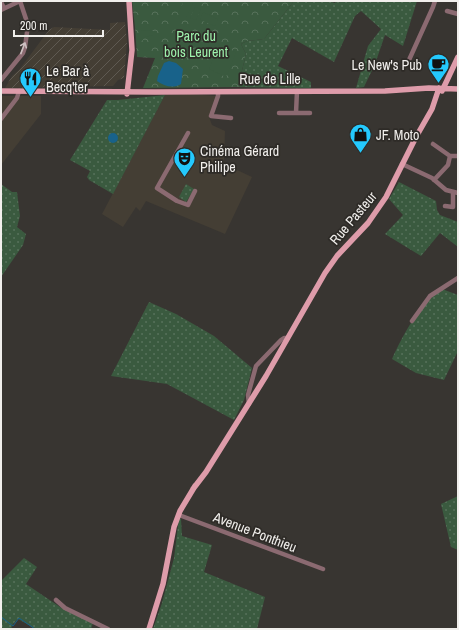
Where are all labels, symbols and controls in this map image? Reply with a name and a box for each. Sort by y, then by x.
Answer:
scale bar [14,12,103,38]
text: 200 m [20,18,47,34]
park label: Parc du bois Leurent [164,27,228,61]
one-way arrow [20,43,28,55]
cafe icon: Le New's Pub [425,52,451,85]
place label: Le New's Pub [352,56,422,74]
place label: Le Bar à Becq'ter [46,62,90,96]
restaurant icon: Le Bar à Becq'ter [17,66,43,99]
street label: Rue de Lille [239,70,301,88]
shop icon: JF. Moto [348,122,374,155]
place label: JF. Moto [376,126,419,144]
place label: Cinéma Gérard Philipe [200,142,279,176]
theatre icon: Cinéma Gérard Philipe [171,146,197,179]
street label: Rue Pasteur [326,188,381,248]
street label: Avenue Ponthieu [210,507,299,556]

